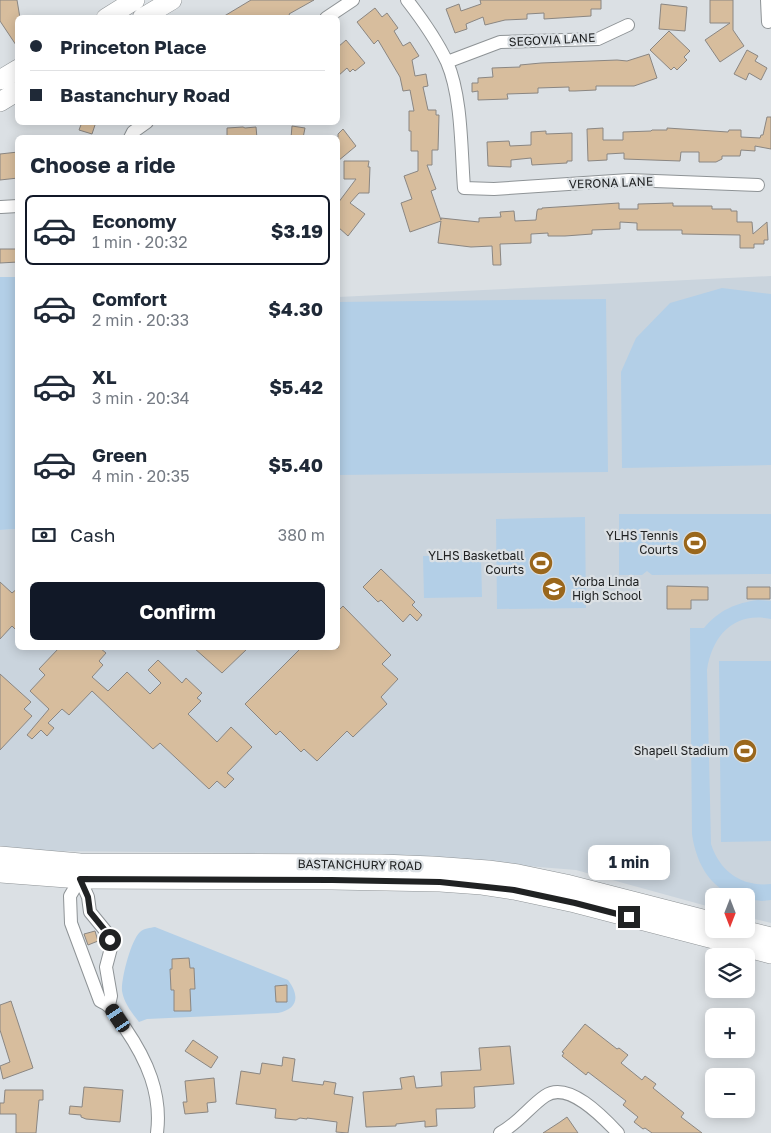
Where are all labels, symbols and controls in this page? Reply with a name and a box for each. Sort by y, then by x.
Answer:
street label: SEGOVIA LANE [508,30,596,49]
text: Princeton Place [60,35,206,58]
text: Bastanchury Road [60,83,230,106]
text: Choose a ride [30,151,176,178]
street label: VERONA LANE [569,174,653,191]
icon: car [32,208,77,253]
text: Economy [92,209,177,232]
text: $3.19 [271,219,323,242]
text: 1 min · 20:32 [92,232,188,252]
icon: car [32,286,77,331]
text: Comfort [92,287,167,310]
text: $4.30 [268,297,323,320]
text: 2 min · 20:33 [92,310,189,330]
icon: car [32,364,77,409]
text: XL [92,365,117,388]
text: $5.42 [269,375,323,398]
text: 3 min · 20:34 [92,388,190,408]
icon: car [32,442,77,487]
text: Green [92,443,147,466]
text: $5.40 [268,453,323,476]
text: 4 min · 20:35 [92,466,190,486]
icon: cash [30,521,58,549]
text: Cash [70,523,115,546]
text: 380 m [278,525,325,545]
place label: YLHS Tennis Courts [606,528,678,557]
sports icon: YLHS Tennis Courts [682,530,708,556]
place label: YLHS Basketball Courts [428,548,524,577]
sports icon: YLHS Basketball Courts [528,550,554,576]
place label: Yorba Linda High School [572,574,642,603]
school or university icon: Yorba Linda High School [541,576,567,602]
button: Confirm [30,582,325,640]
sports icon: Shapell Stadium [732,738,758,764]
place label: Shapell Stadium [634,743,728,758]
callout: 1 min [588,844,670,880]
text: 1 min [609,852,649,872]
street label: BASTANCHURY ROAD [298,856,422,873]
north arrow [705,888,755,938]
map controls [705,888,755,1118]
route end [618,906,640,928]
route start [99,929,121,951]
button: layers [705,948,755,998]
car [103,1001,132,1035]
button: + [705,1008,755,1058]
button: − [705,1068,755,1118]

